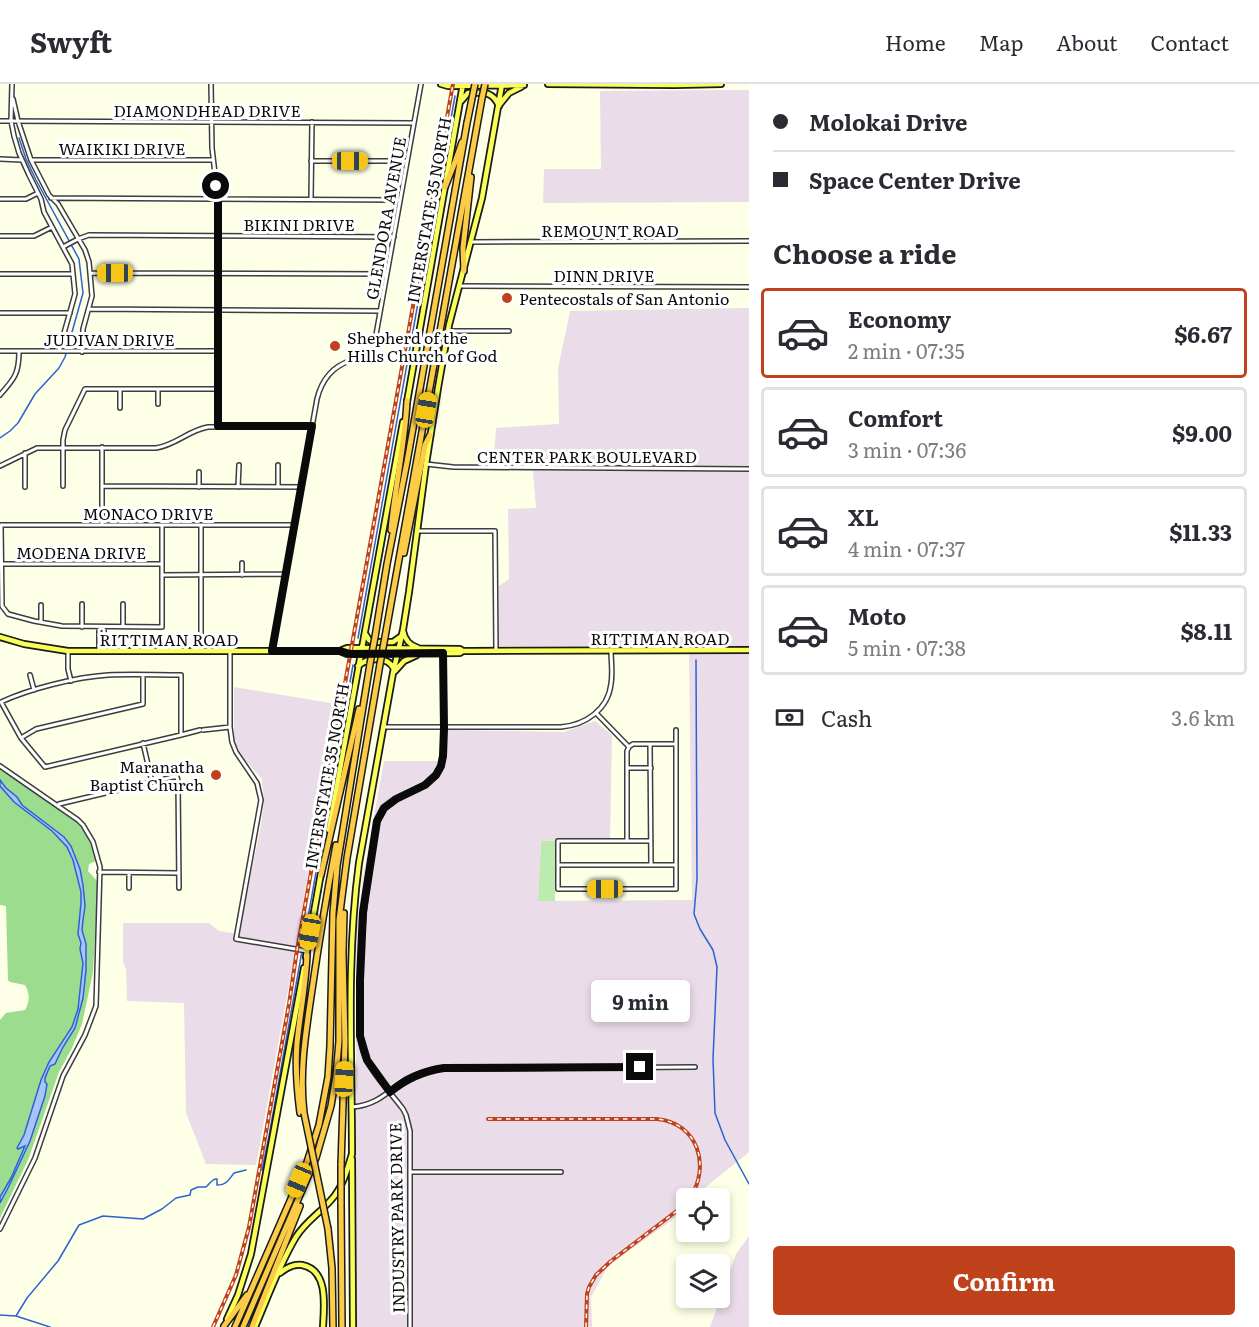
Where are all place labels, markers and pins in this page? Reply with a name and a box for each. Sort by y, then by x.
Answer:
place label: Pentecostals of San Antonio [519,286,729,310]
marker: Pentecostals of San Antonio [500,291,514,305]
place label: Shepherd of the Hills Church of God [347,325,497,367]
marker: Shepherd of the Hills Church of God [328,339,342,353]
place label: Maranatha Baptist Church [90,754,204,796]
marker: Maranatha Baptist Church [209,768,223,782]

